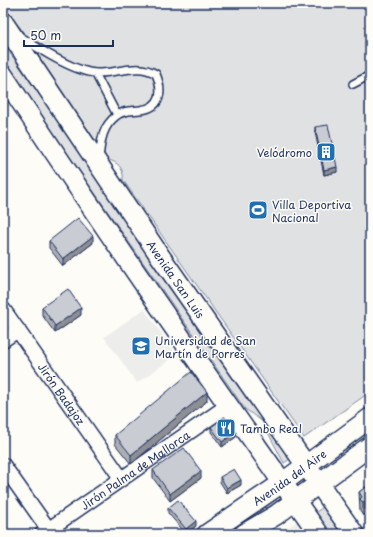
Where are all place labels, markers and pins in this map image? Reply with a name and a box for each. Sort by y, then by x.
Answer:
building icon: Velódromo [315,141,337,163]
place label: Velódromo [257,144,312,161]
place label: Villa Deportiva Nacional [272,196,351,226]
sports icon: Villa Deportiva Nacional [247,199,269,221]
place label: Universidad de San Martín de Porres [155,332,256,362]
school or university icon: Universidad de San Martín de Porres [130,335,152,357]
restaurant icon: Tambo Real [215,417,237,439]
place label: Tambo Real [240,420,302,437]

